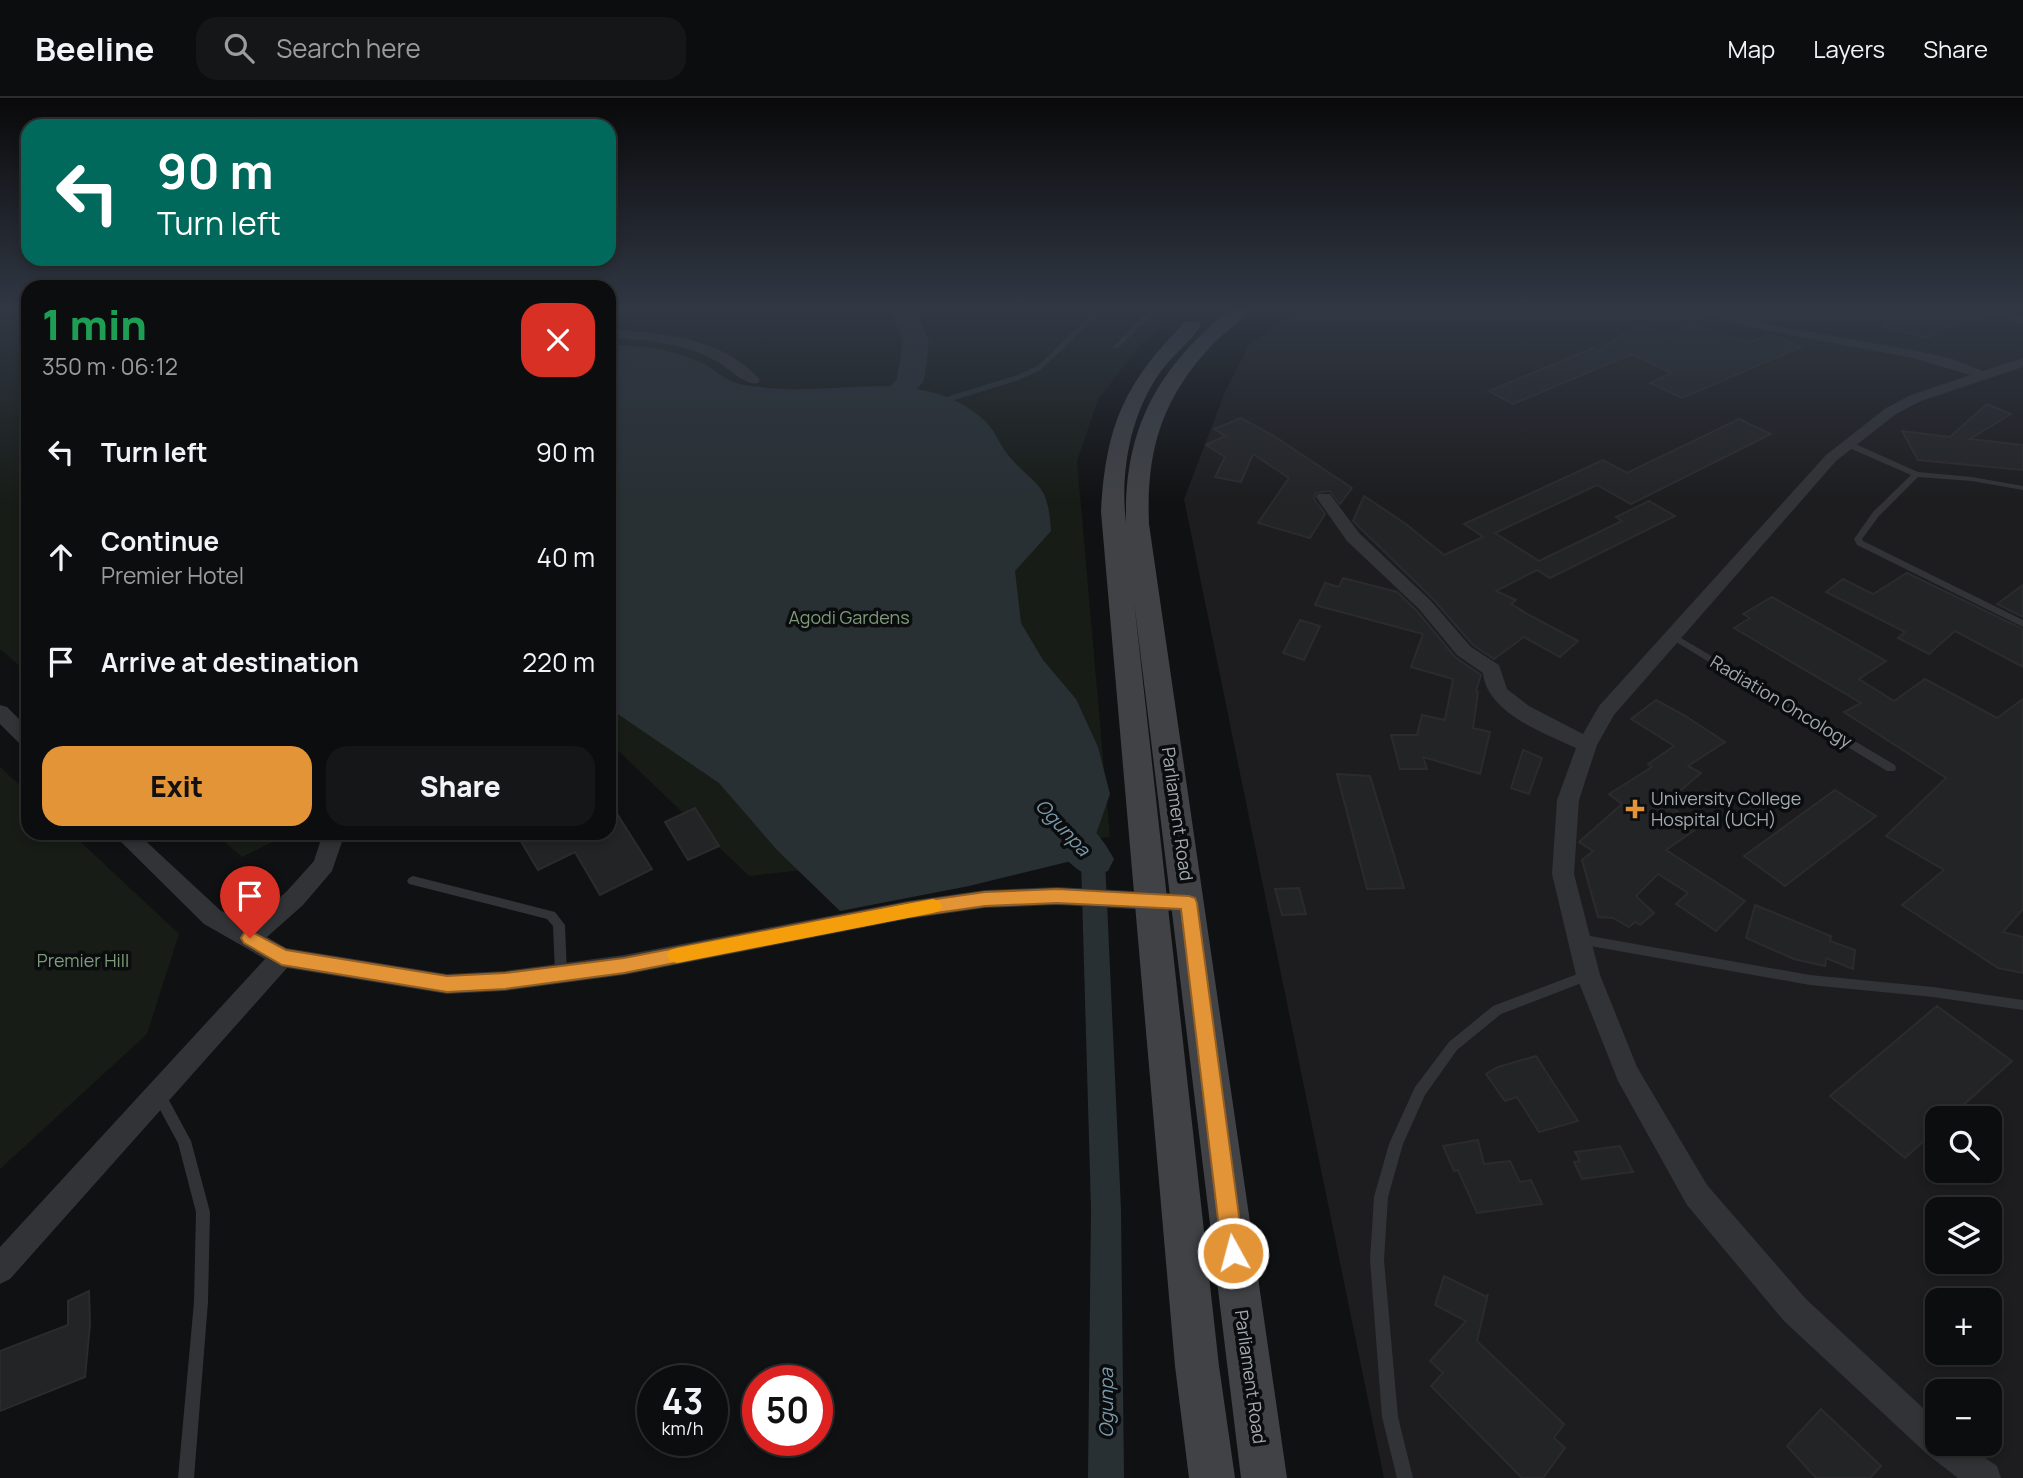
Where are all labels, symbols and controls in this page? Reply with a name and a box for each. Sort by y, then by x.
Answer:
search box [196,17,686,80]
text: Beeline [35,26,154,71]
icon: search [220,29,258,67]
text: Search here [276,30,421,66]
text: Map [1728,32,1775,65]
text: Layers [1813,32,1885,65]
text: Share [1923,32,1988,65]
text: 90 m [157,137,274,204]
icon: left [42,147,133,238]
text: Turn left [157,201,281,245]
text: 1 min [42,295,147,353]
button: close [521,303,595,377]
text: 350 m · 06:12 [42,350,178,382]
icon: left [42,433,80,471]
text: Turn left [101,434,208,470]
text: 90 m [536,434,595,470]
text: Continue [101,523,219,559]
icon: ahead [42,538,80,576]
text: 40 m [537,539,595,575]
text: Premier Hotel [101,559,244,591]
park label: Agodi Gardens [788,605,910,629]
icon: arrive [42,643,80,681]
text: Arrive at destination [101,644,359,680]
text: 220 m [522,644,595,680]
street label: Radiation Oncology [1706,649,1857,753]
street label: Parliament Road [1157,745,1199,882]
button: Exit [42,746,312,826]
button: Share [326,746,595,826]
place label: University College Hospital (UCH) [1651,786,1801,831]
water label: Ogunpa [1030,793,1097,862]
marker: University College Hospital (UCH) [1625,799,1645,819]
pin [220,866,280,938]
icon: arrive [231,877,269,915]
park label: Premier Hill [37,948,129,972]
map controls [1925,1106,2002,1456]
button: search [1925,1106,2002,1183]
button: layers [1925,1197,2002,1274]
position arrow [1196,1216,1270,1290]
button: + [1925,1288,2002,1365]
street label: Parliament Road [1230,1308,1272,1445]
speed limit sign: 50 [742,1365,833,1456]
water label: Ogunpa [1093,1367,1119,1438]
text: 43 [662,1377,703,1425]
button: − [1925,1379,2002,1456]
text: km/h [662,1416,703,1440]

